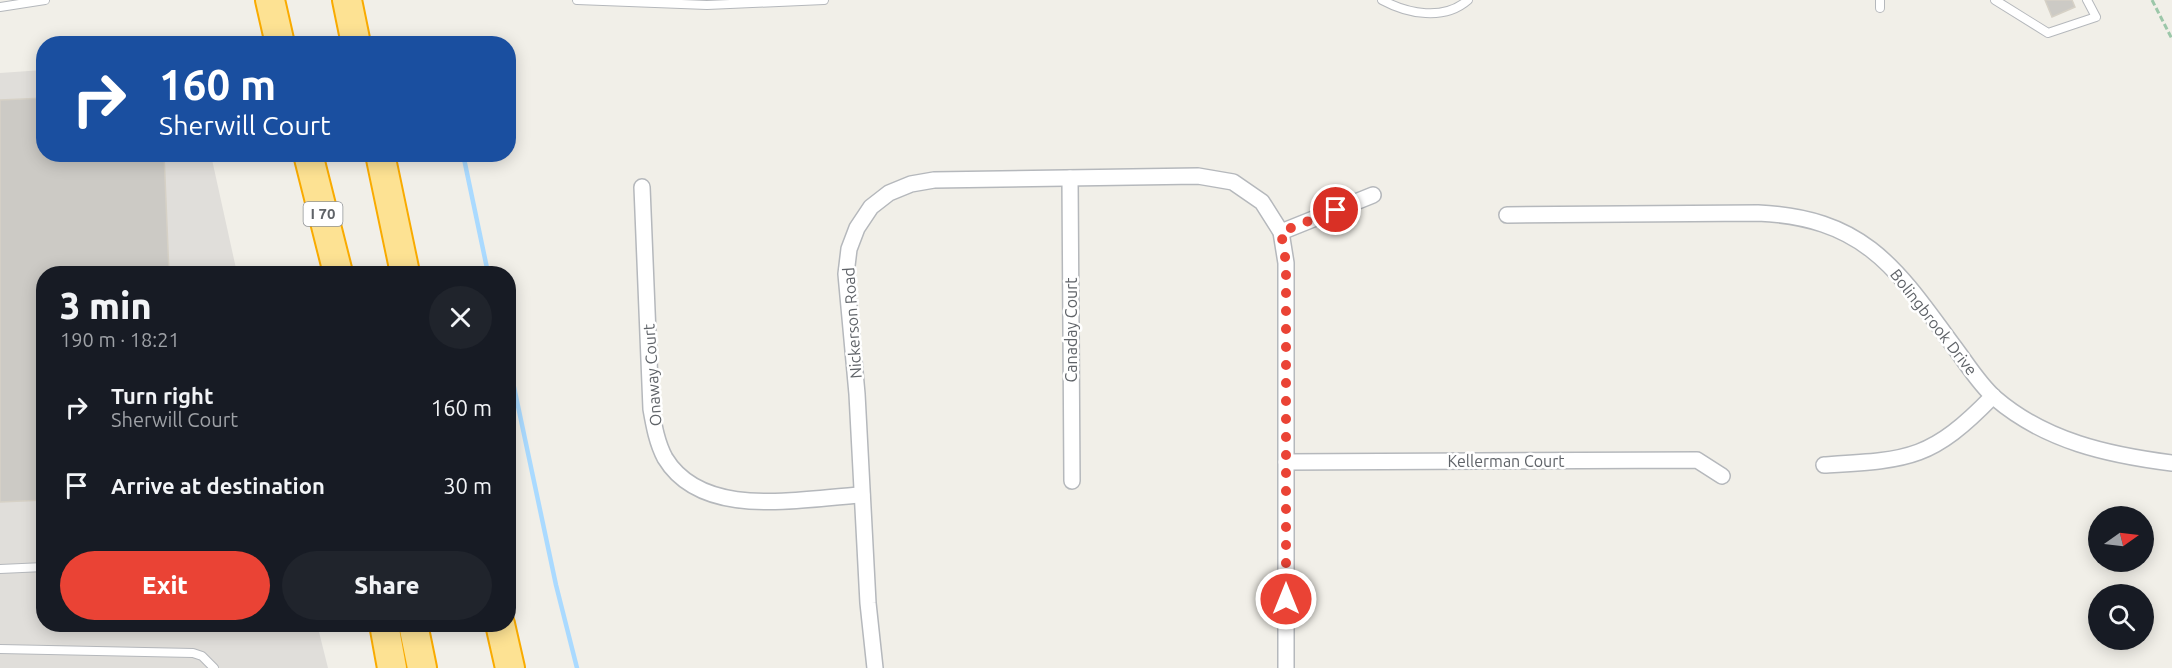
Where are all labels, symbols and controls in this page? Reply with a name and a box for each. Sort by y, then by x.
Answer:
icon: right [60,60,138,138]
text: 160 m [159,61,276,108]
text: Sherwill Court [159,110,331,140]
pin [1310,184,1361,235]
icon: arrive [1319,193,1352,226]
road number: I 70 [304,202,342,226]
street label: Bolingbrook Drive [1887,265,1981,379]
street label: Nickerson Road [839,267,865,379]
street label: Canaday Court [1062,277,1080,383]
text: 3 min [60,285,152,326]
button: close [429,286,492,349]
street label: Onaway Court [639,323,665,427]
text: 190 m · 18:21 [60,328,180,351]
text: Turn right [111,383,213,408]
icon: right [60,391,93,424]
text: 160 m [431,395,492,420]
text: Sherwill Court [111,408,238,431]
street label: Kellerman Court [1447,452,1565,470]
icon: arrive [60,469,93,502]
text: Arrive at destination [111,473,325,498]
text: 30 m [443,473,492,498]
north arrow [2088,506,2154,572]
map controls [2088,506,2154,650]
button: Exit [60,551,270,620]
button: Share [282,551,492,620]
position arrow [1254,567,1318,631]
button: search [2088,584,2154,650]

